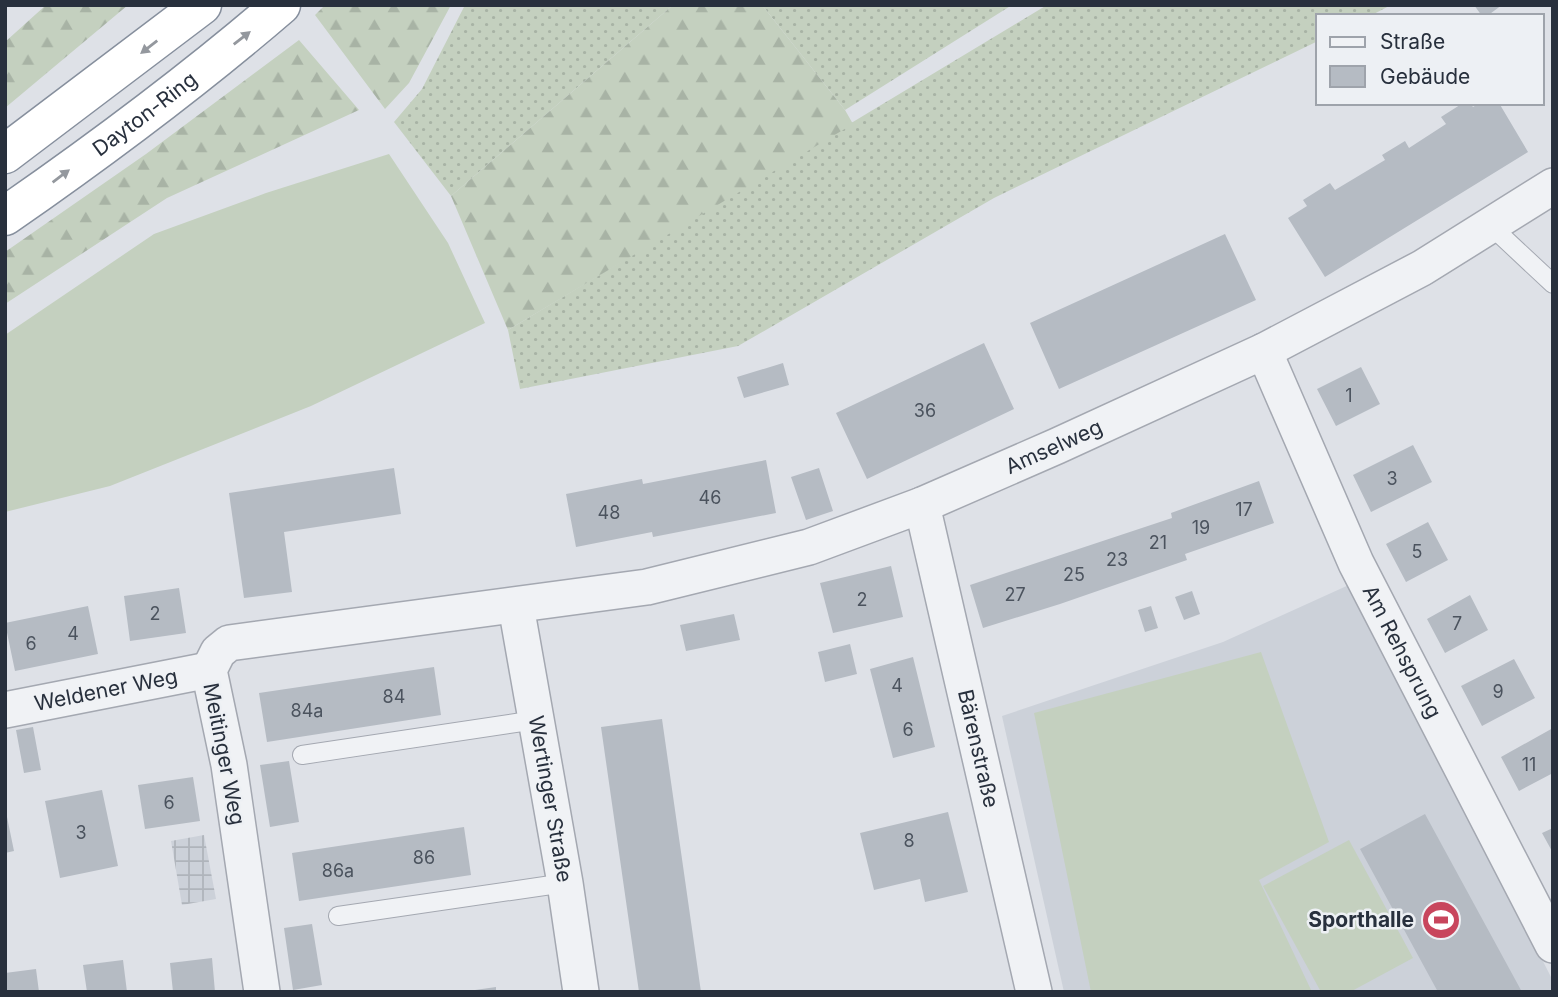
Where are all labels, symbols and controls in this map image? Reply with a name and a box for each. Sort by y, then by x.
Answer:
legend [1316,14,1544,105]
text: Straße [1380,29,1445,54]
one-way arrow [233,32,251,46]
one-way arrow [140,40,158,55]
text: Gebäude [1380,64,1470,89]
street label: Dayton-Ring [88,66,202,161]
one-way arrow [52,170,70,184]
house number: 1 [1345,385,1353,406]
house number: 36 [914,400,936,421]
street label: Amselweg [1001,414,1106,479]
house number: 3 [1386,468,1398,489]
house number: 46 [699,487,721,508]
house number: 17 [1235,499,1253,520]
house number: 48 [598,502,620,523]
house number: 19 [1192,517,1210,538]
house number: 21 [1149,532,1167,553]
house number: 5 [1412,541,1422,562]
house number: 23 [1106,549,1128,570]
house number: 25 [1063,564,1085,585]
street label: Am Rehsprung [1358,581,1447,722]
house number: 27 [1004,584,1026,605]
house number: 2 [857,589,867,610]
house number: 2 [150,603,160,624]
house number: 7 [1452,613,1462,634]
house number: 4 [67,623,79,644]
house number: 6 [25,633,37,654]
street label: Weldener Weg [32,663,180,716]
house number: 4 [891,675,903,696]
street label: Meitinger Weg [198,681,251,827]
house number: 9 [1492,681,1504,702]
house number: 84 [383,686,405,707]
street label: Bärenstraße [953,687,1004,810]
house number: 84a [291,700,323,721]
street label: Wertinger Straße [524,714,578,884]
house number: 6 [902,719,914,740]
house number: 11 [1522,754,1536,775]
house number: 6 [163,792,175,813]
house number: 3 [75,822,87,843]
house number: 8 [903,830,915,851]
house number: 86 [413,847,435,868]
house number: 86a [322,860,354,881]
sports icon: Sporthalle [1420,899,1462,941]
place label: Sporthalle [1308,907,1414,932]

